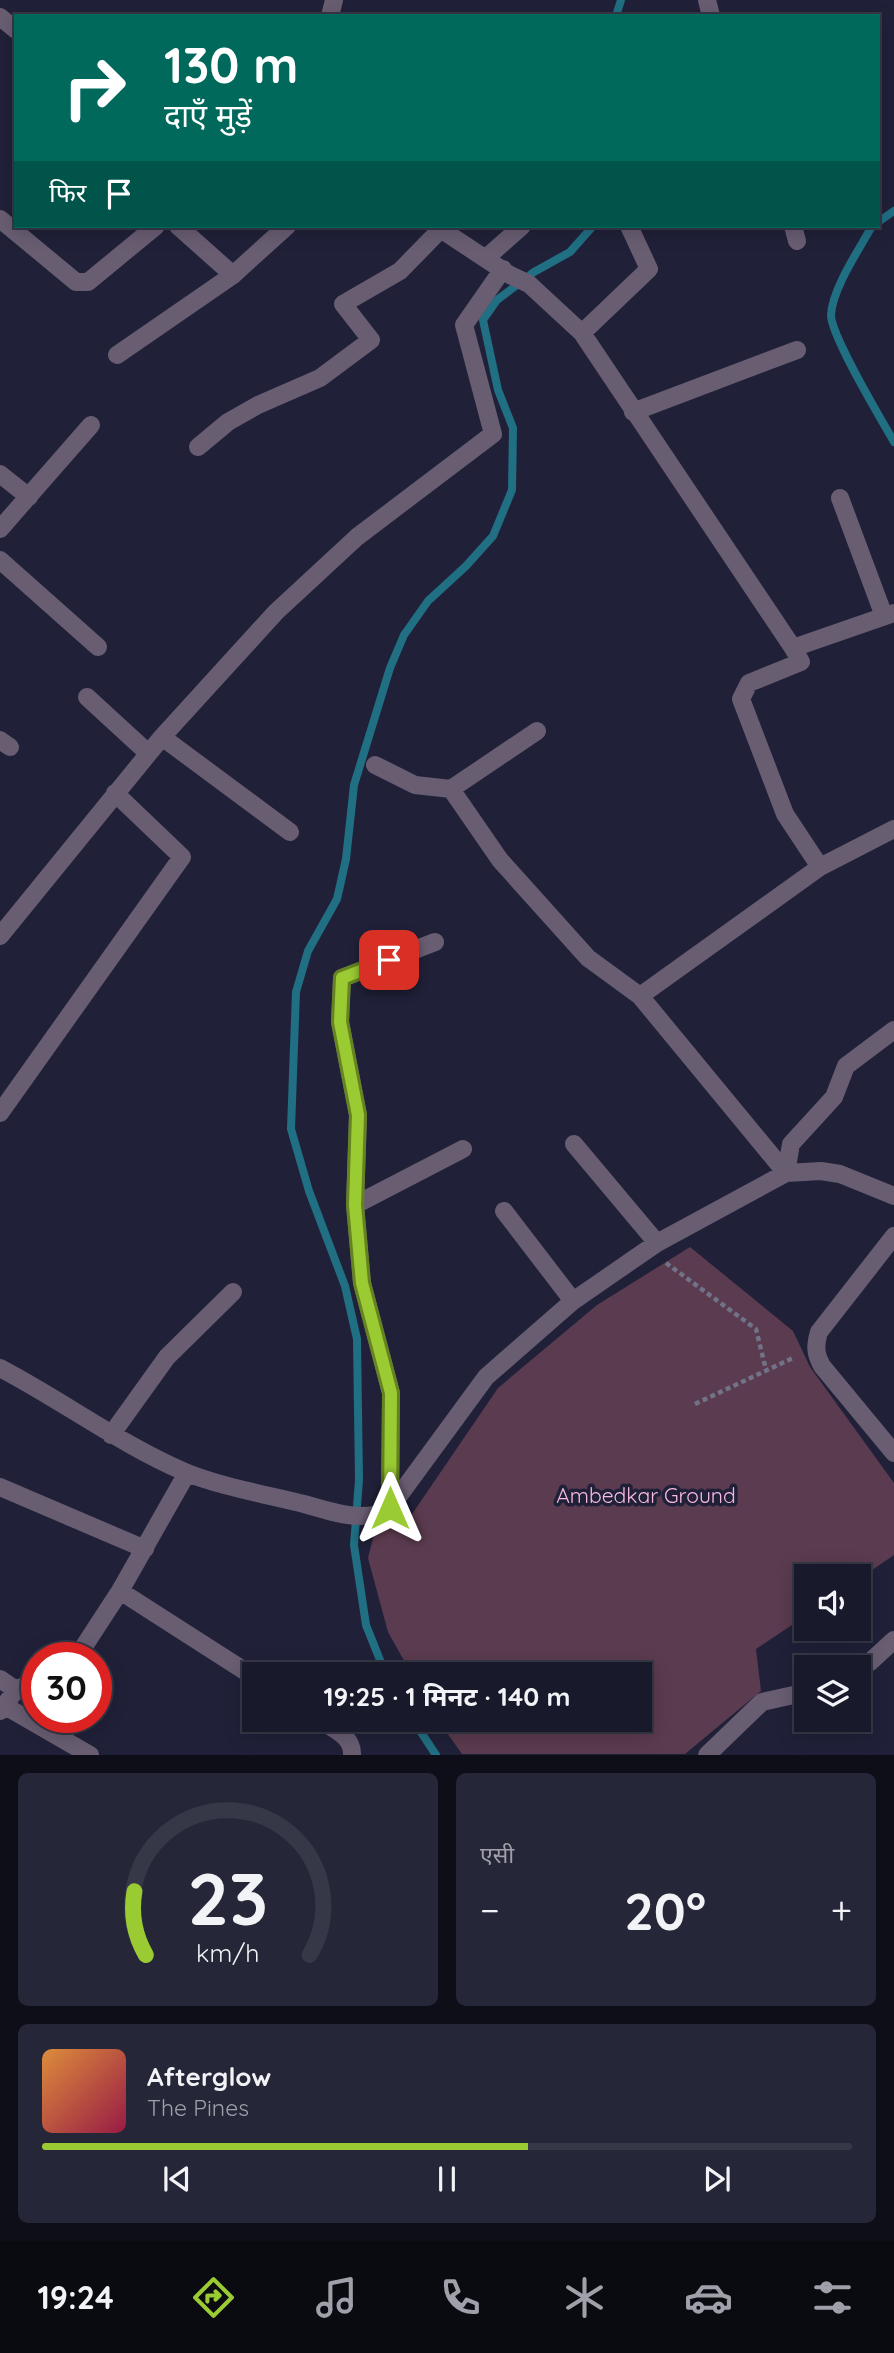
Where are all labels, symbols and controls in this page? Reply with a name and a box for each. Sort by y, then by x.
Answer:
text: 130 m [164,34,298,95]
icon: right [49,42,140,133]
text: दाएँ मुड़ें [164,95,252,135]
icon: arrive [100,175,138,213]
text: फिर [49,176,86,209]
pin [359,930,419,990]
icon: arrive [370,941,408,979]
position arrow [353,1471,427,1545]
park label: Ambedkar Ground [556,1482,736,1508]
map controls [794,1564,871,1732]
button: sound [794,1564,871,1641]
speed limit sign: 30 [21,1642,112,1733]
button: layers [794,1655,871,1732]
text: 19:25 · 1 मिनट · 140 m [323,1680,571,1713]
text: एसी [480,1840,514,1869]
text: 23 [188,1853,268,1944]
text: 20° [624,1878,706,1943]
text: − [480,1886,500,1934]
text: + [831,1886,852,1934]
text: km/h [196,1937,260,1968]
text: Afterglow [147,2060,271,2093]
text: The Pines [147,2093,249,2122]
icon: previous [158,2160,196,2198]
icon: pause [428,2160,466,2198]
icon: next [698,2160,736,2198]
icon: directions [189,2273,238,2322]
icon: music [312,2273,361,2322]
icon: phone [436,2273,485,2322]
icon: climate [560,2273,609,2322]
icon: car [684,2273,733,2322]
icon: filters [808,2273,857,2322]
text: 19:24 [37,2277,114,2317]

